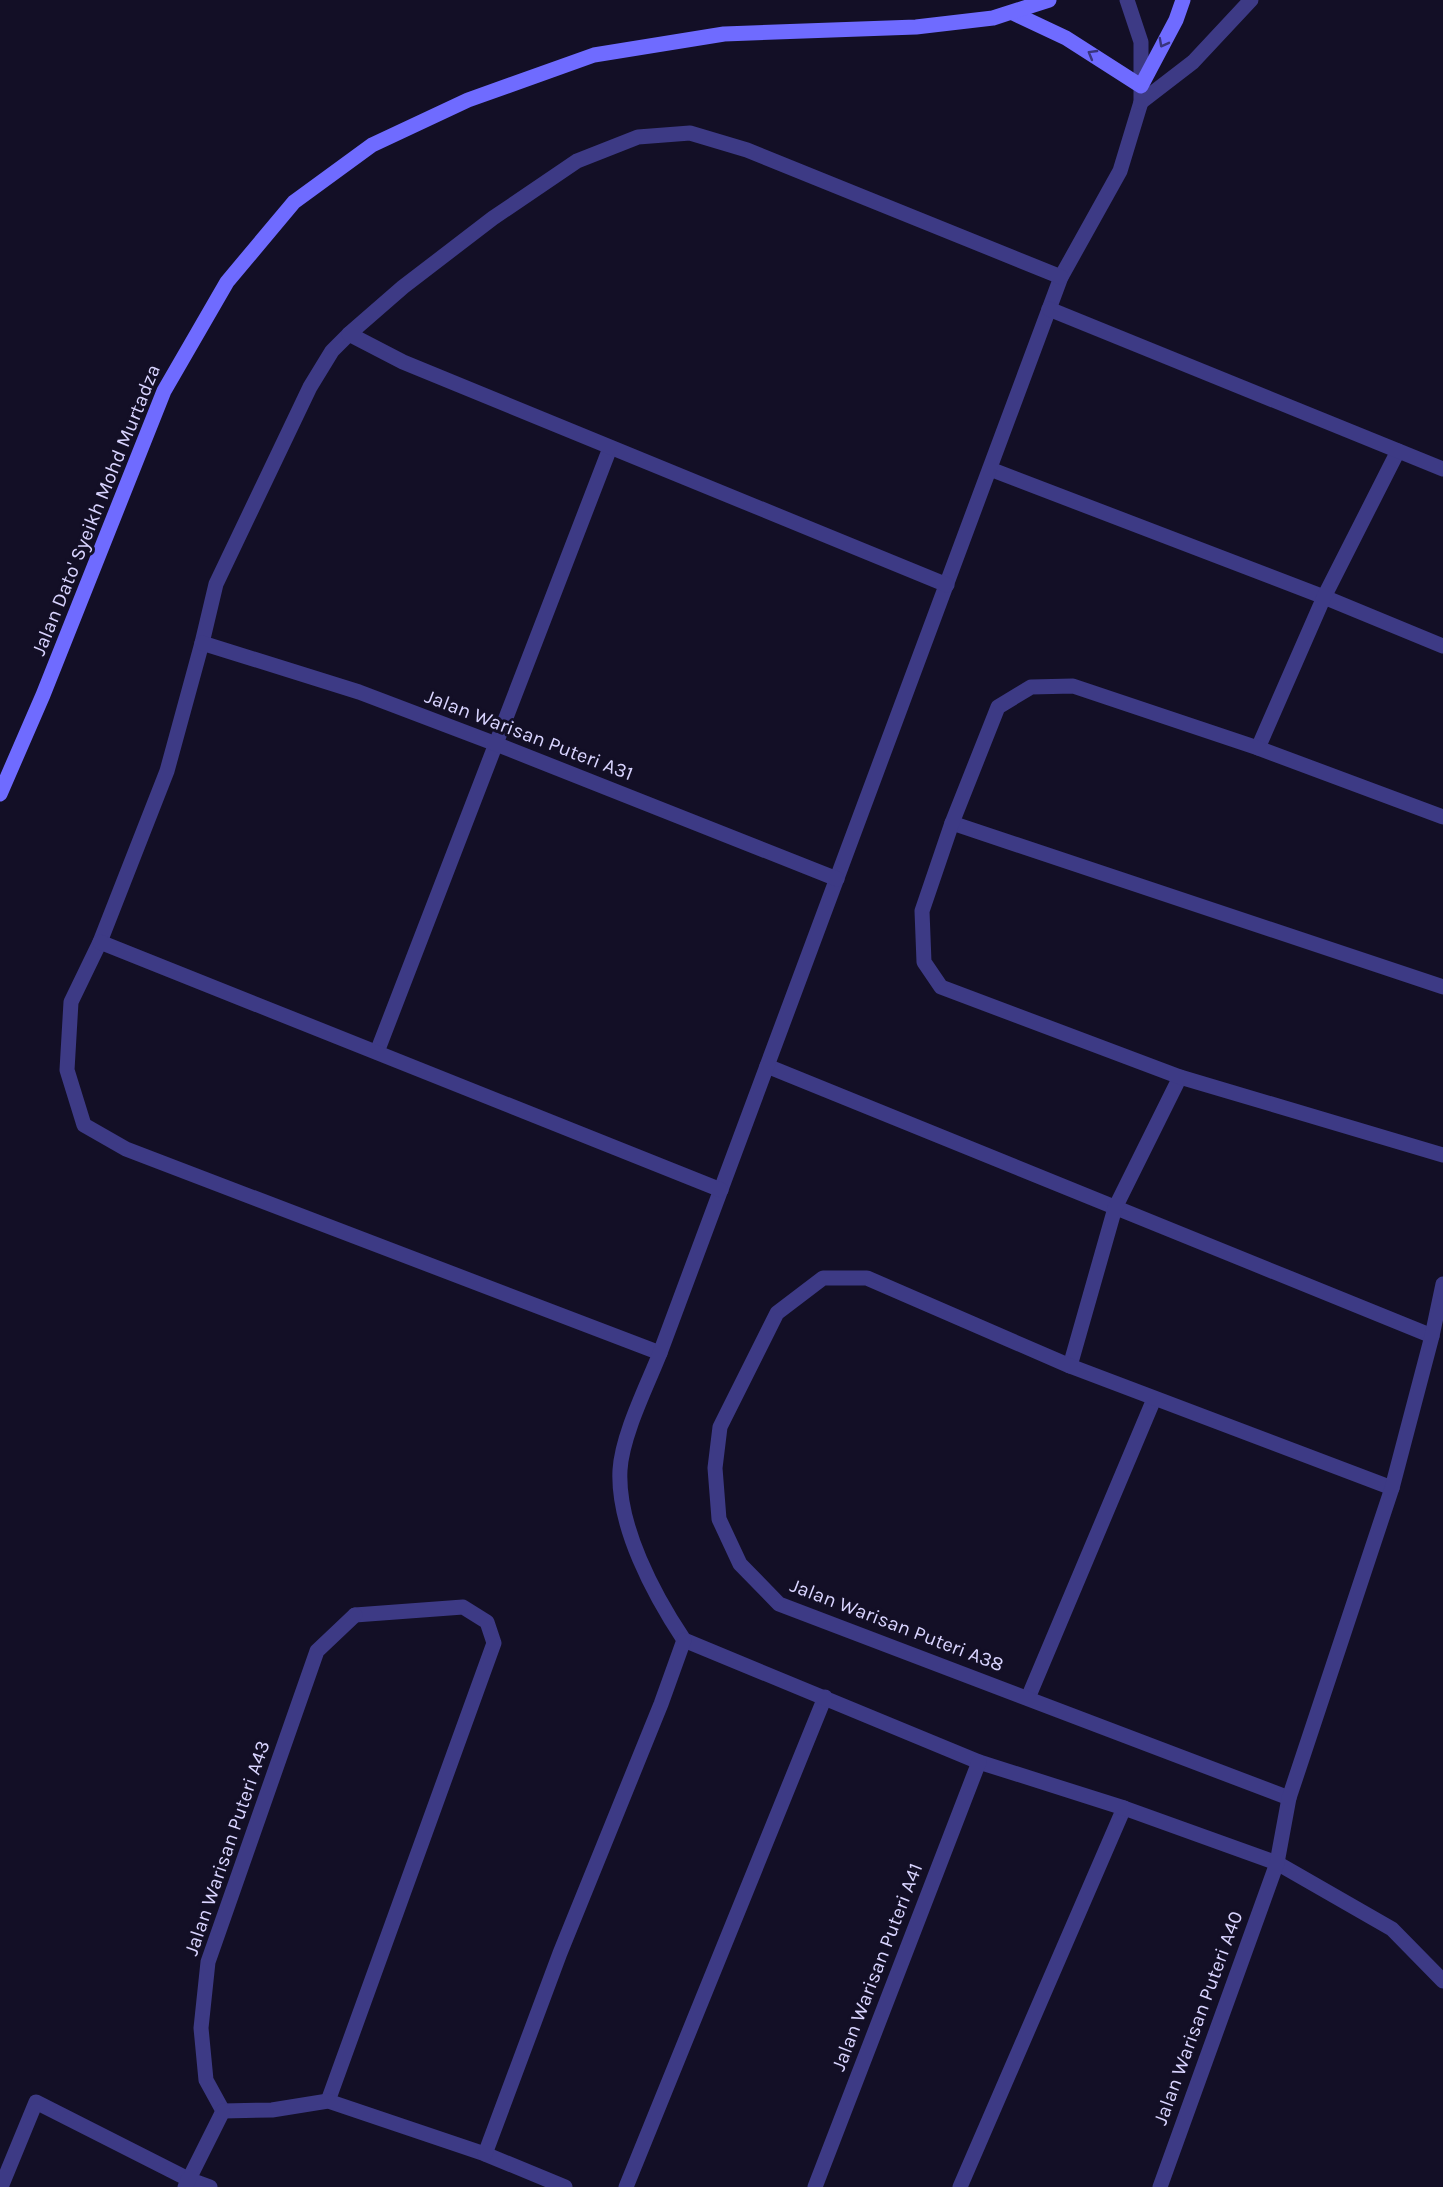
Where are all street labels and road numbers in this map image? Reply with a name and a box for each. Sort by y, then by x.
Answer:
street label: Jalan Dato' Syeikh Mohd Murtadza [27,361,165,659]
street label: Jalan Warisan Puteri A31 [422,685,636,785]
street label: Jalan Warisan Puteri A38 [787,1574,1007,1676]
street label: Jalan Warisan Puteri A43 [179,1738,275,1958]
street label: Jalan Warisan Puteri A41 [827,1860,927,2074]
street label: Jalan Warisan Puteri A40 [1149,1908,1247,2128]

